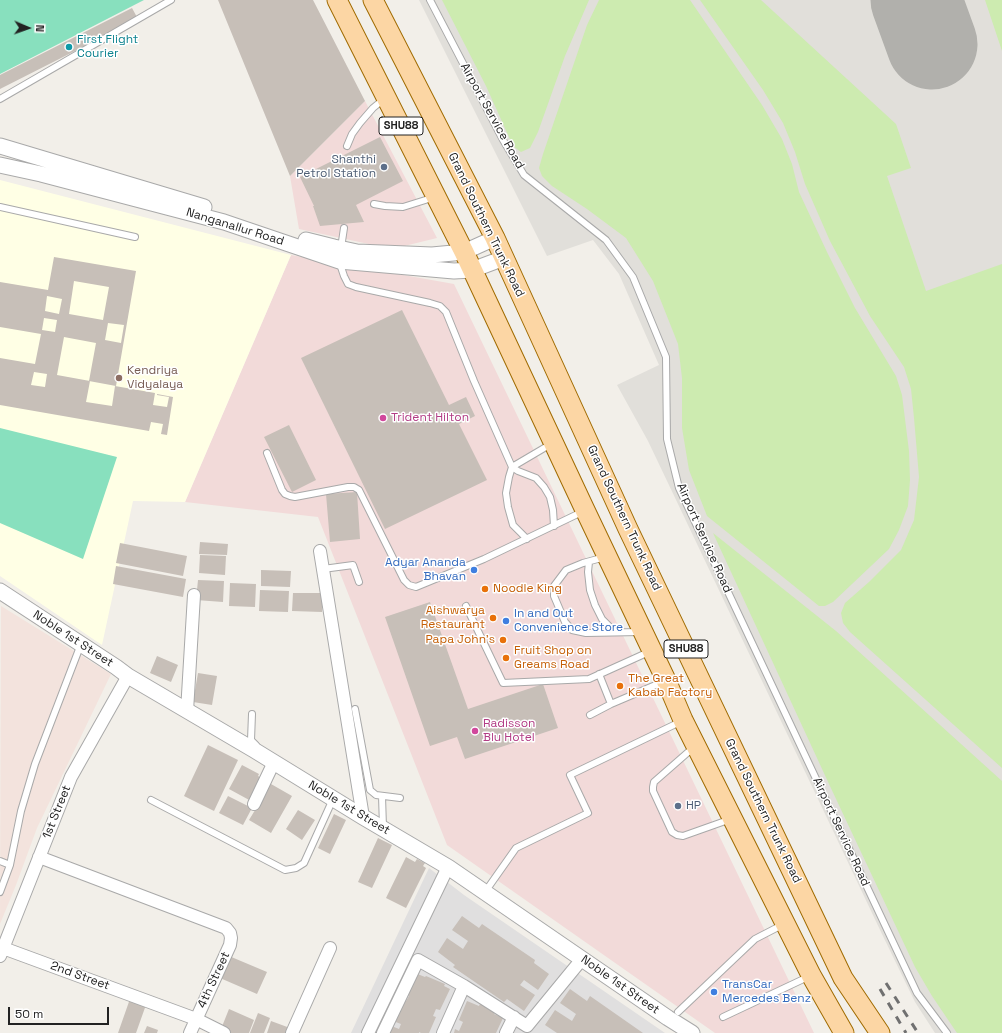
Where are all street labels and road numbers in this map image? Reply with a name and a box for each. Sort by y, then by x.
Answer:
street label: Airport Service Road [457,61,527,171]
road number: SHU88 [379,117,423,135]
street label: Grand Southern Trunk Road [445,151,527,299]
street label: Nanganallur Road [184,205,286,249]
street label: Grand Southern Trunk Road [584,443,664,593]
street label: Airport Service Road [673,481,735,595]
street label: Noble 1st Street [30,608,116,670]
road number: SHU88 [664,640,708,658]
street label: Grand Southern Trunk Road [722,737,804,885]
street label: Airport Service Road [809,775,873,889]
street label: Noble 1st Street [306,778,392,838]
street label: 1st Street [40,783,74,841]
street label: 4th Street [195,950,233,1010]
street label: Noble 1st Street [578,953,662,1017]
street label: 2nd Street [48,959,112,993]

